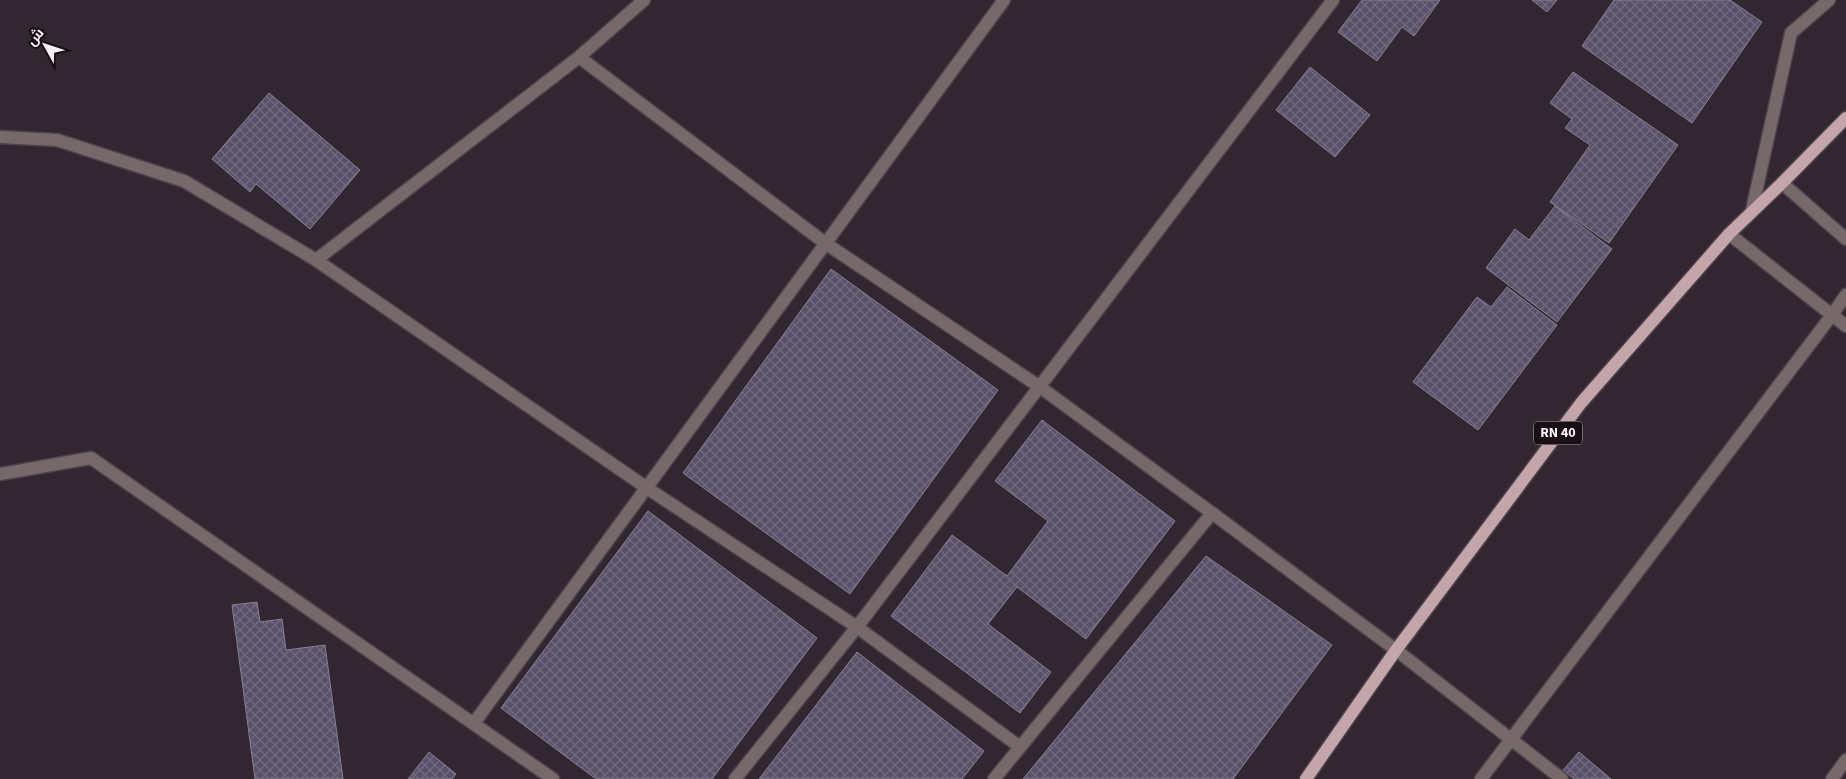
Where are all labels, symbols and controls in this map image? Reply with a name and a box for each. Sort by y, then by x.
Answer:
north arrow [20,20,70,70]
text: ش [22,24,49,51]
road number: RN 40 [1534,422,1582,444]

